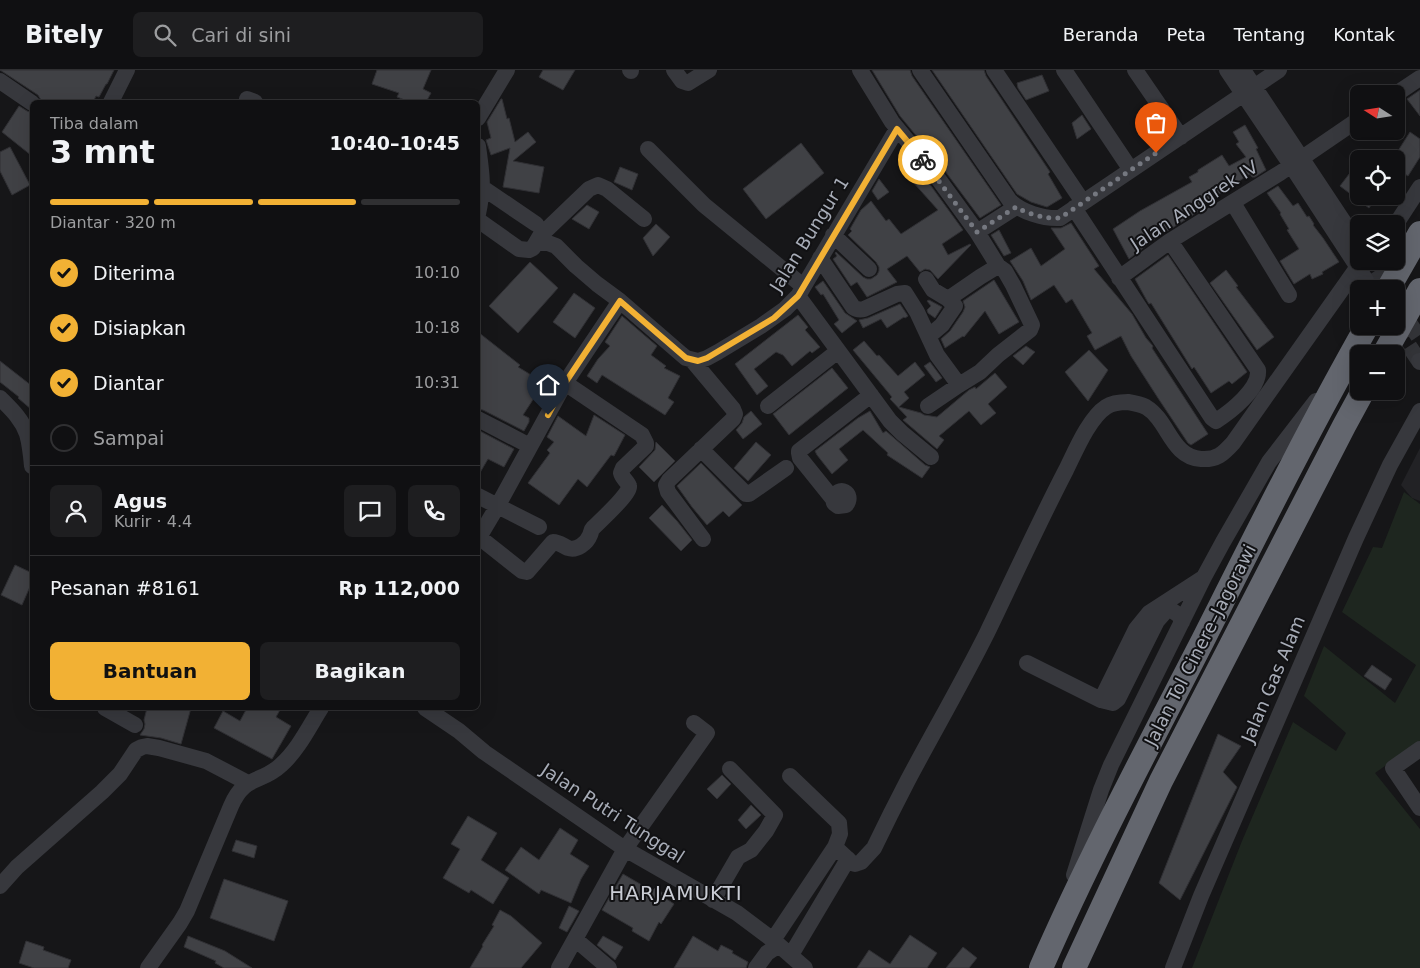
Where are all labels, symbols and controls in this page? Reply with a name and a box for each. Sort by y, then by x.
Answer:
search box [133,12,483,57]
text: Bitely [25,21,103,49]
icon: search [151,21,179,49]
text: Cari di sini [191,24,291,46]
text: Beranda [1063,24,1138,45]
text: Peta [1166,24,1206,45]
text: Tentang [1234,24,1305,45]
text: Kontak [1333,24,1395,45]
north arrow [1350,85,1405,140]
map controls [1350,85,1405,400]
pin [1135,102,1177,153]
icon: bag [1142,109,1170,137]
text: Tiba dalam [50,114,139,133]
text: 10:40–10:45 [330,132,460,154]
text: 3 mnt [50,133,155,171]
courier [898,135,948,185]
icon: bike [909,146,937,174]
button: locate [1350,150,1405,205]
street label: Jalan Anggrek IV [1125,156,1262,255]
street label: Jalan Bungur 1 [765,172,853,296]
text: Diantar · 320 m [50,213,176,232]
button: layers [1350,215,1405,270]
icon: check [50,259,78,287]
text: Diterima [93,262,175,284]
text: 10:10 [414,263,460,282]
button: + [1350,280,1405,335]
icon: check [50,314,78,342]
text: Disiapkan [93,317,186,339]
text: 10:18 [414,318,460,337]
button: − [1350,345,1405,400]
pin [527,364,569,415]
icon: check [50,369,78,397]
icon: home [534,371,562,399]
text: Diantar [93,372,164,394]
text: 10:31 [414,373,460,392]
text: Sampai [93,427,164,449]
button: person [50,485,102,537]
button: chat [344,485,396,537]
button: phone [408,485,460,537]
text: Agus [114,490,167,512]
text: Kurir · 4.4 [114,512,192,531]
street label: Jalan Tol Cinere–Jagorawi [1140,541,1260,750]
text: Pesanan #8161 [50,577,200,599]
text: Rp 112,000 [339,577,460,599]
street label: Jalan Gas Alam [1236,613,1309,746]
button: Bantuan [50,642,250,700]
button: Bagikan [260,642,460,700]
street label: Jalan Putri Tunggal [537,758,689,867]
district label: HARJAMUKTI [609,881,743,905]

